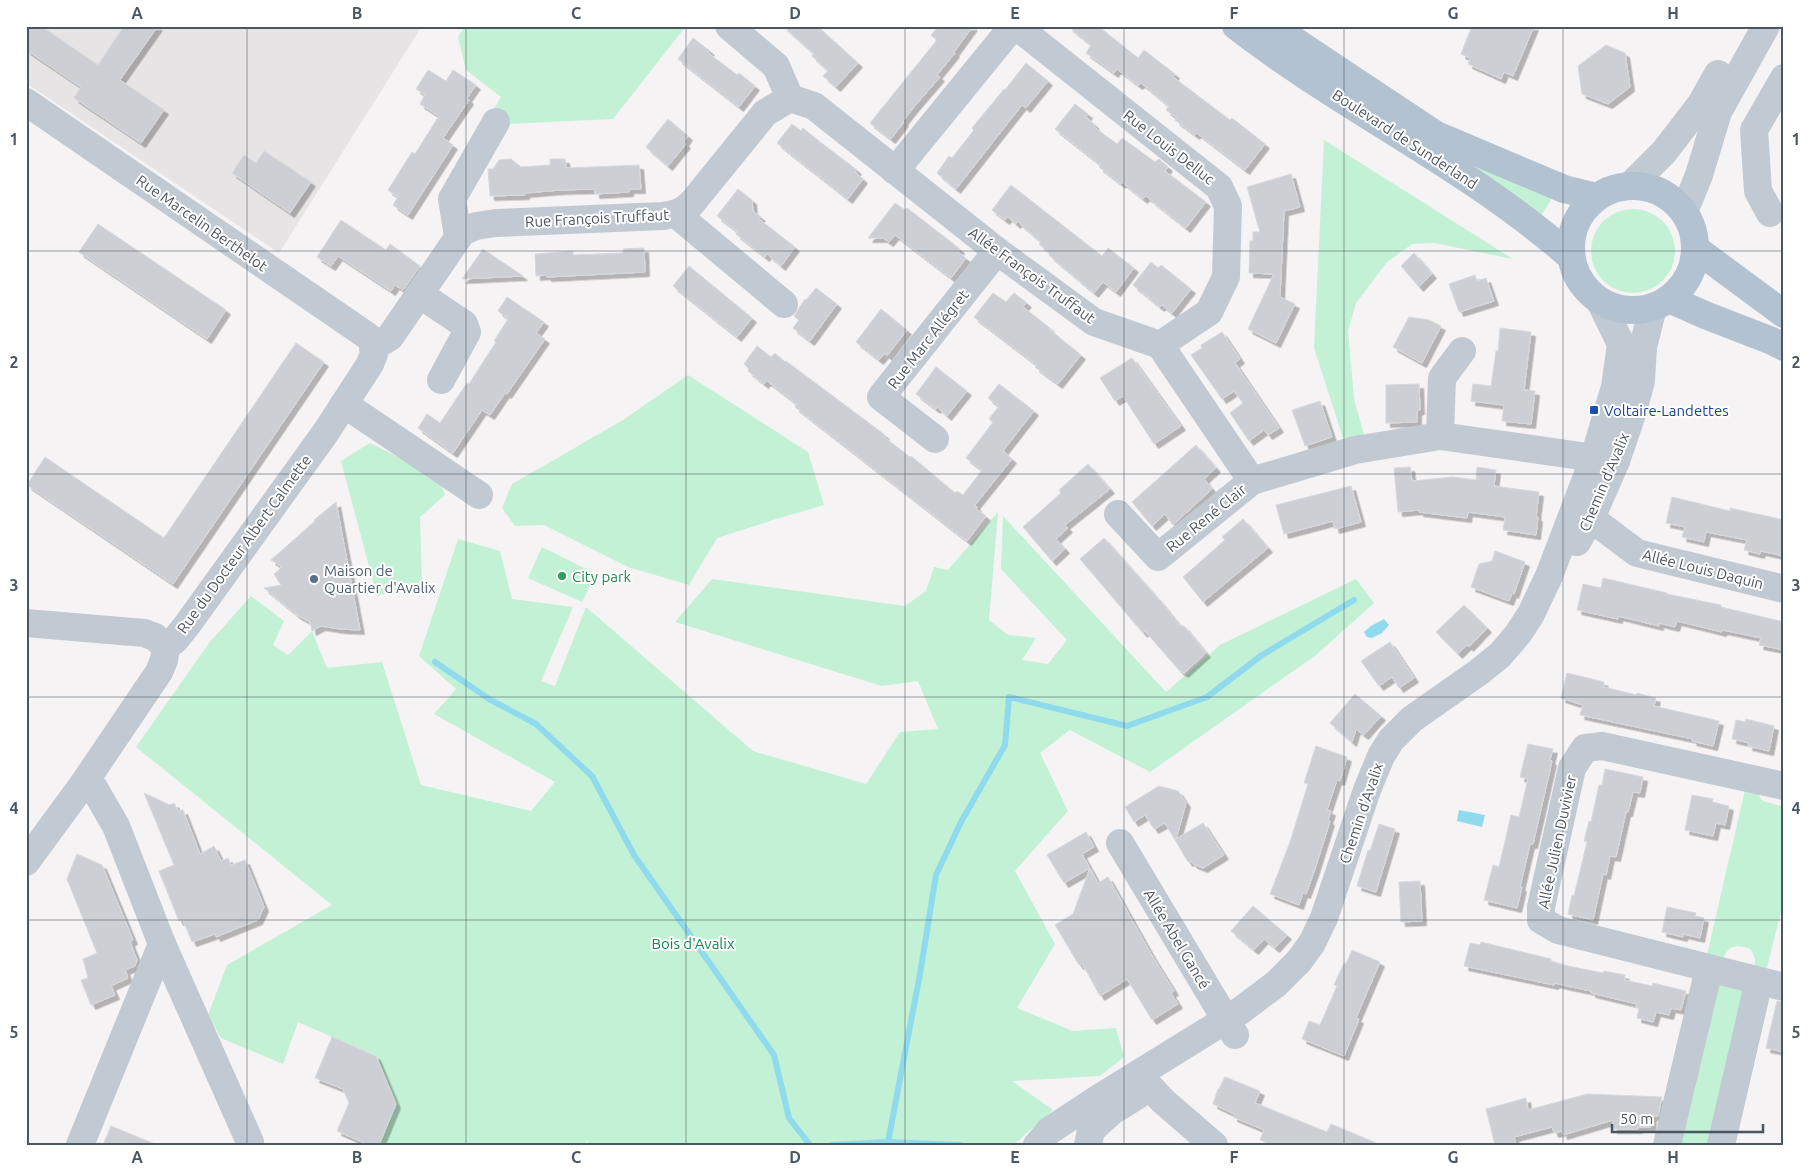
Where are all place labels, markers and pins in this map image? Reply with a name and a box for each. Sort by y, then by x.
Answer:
place label: Voltaire-Landettes [1604,402,1729,419]
marker: Voltaire-Landettes [1588,404,1600,416]
place label: Maison de Quartier d'Avalix [324,562,436,596]
place label: City park [572,568,632,585]
marker: City park [556,570,568,582]
marker: Maison de Quartier d'Avalix [308,573,320,585]

